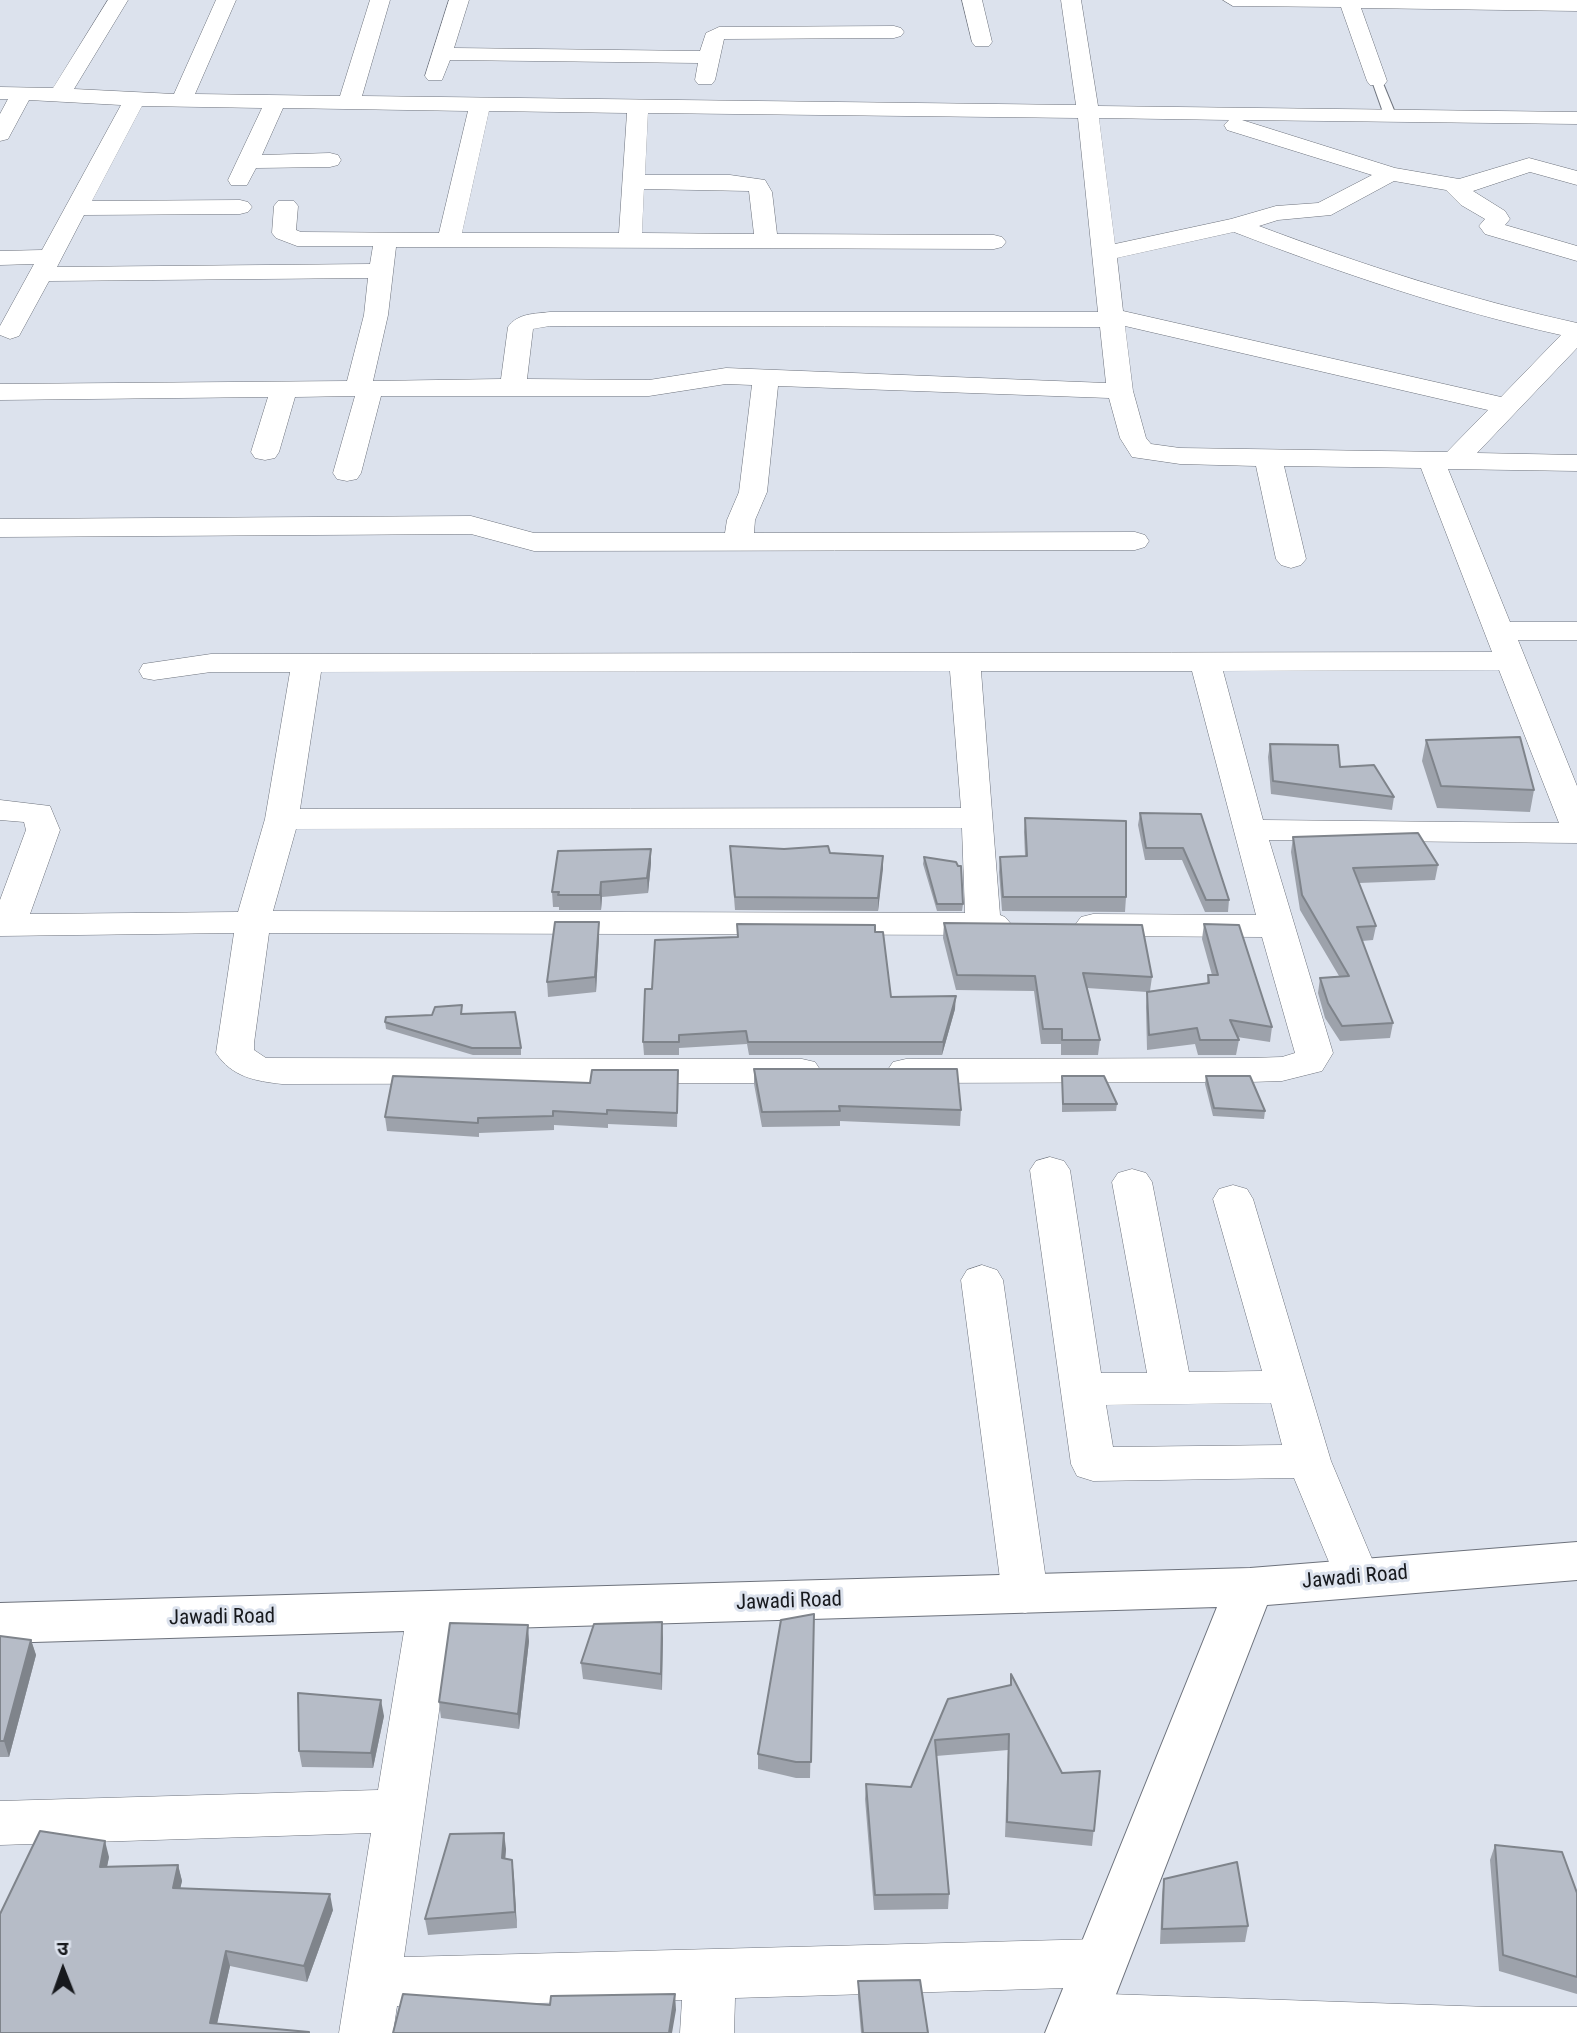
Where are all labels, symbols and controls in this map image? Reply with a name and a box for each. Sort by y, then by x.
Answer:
street label: Jawadi Road [1301,1561,1409,1595]
street label: Jawadi Road [736,1588,842,1616]
street label: Jawadi Road [169,1604,275,1632]
north arrow [28,1935,98,2005]
text: उ [57,1937,68,1960]

